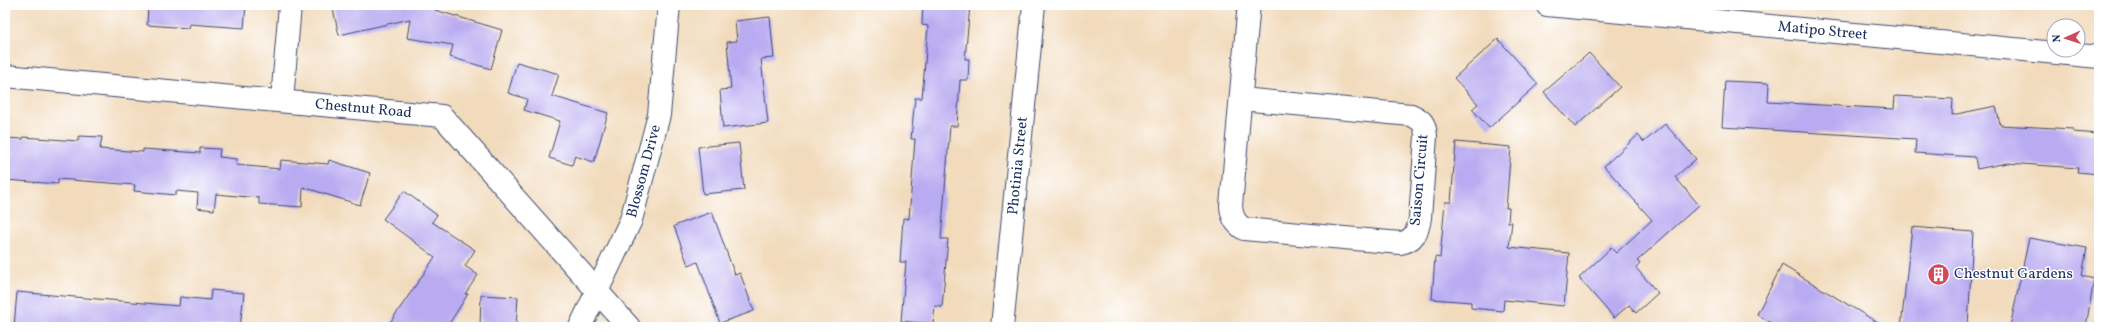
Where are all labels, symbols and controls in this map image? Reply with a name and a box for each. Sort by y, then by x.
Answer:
street label: Matipo Street [1777,16,1869,46]
north arrow [2046,18,2086,58]
text: N [2050,34,2065,43]
street label: Chestnut Road [314,94,413,124]
street label: Photinia Street [1003,116,1033,216]
street label: Blossom Drive [622,122,666,220]
street label: Saison Circuit [1406,133,1434,227]
building icon: Chestnut Gardens [1926,261,1952,287]
place label: Chestnut Gardens [1954,264,2073,285]

